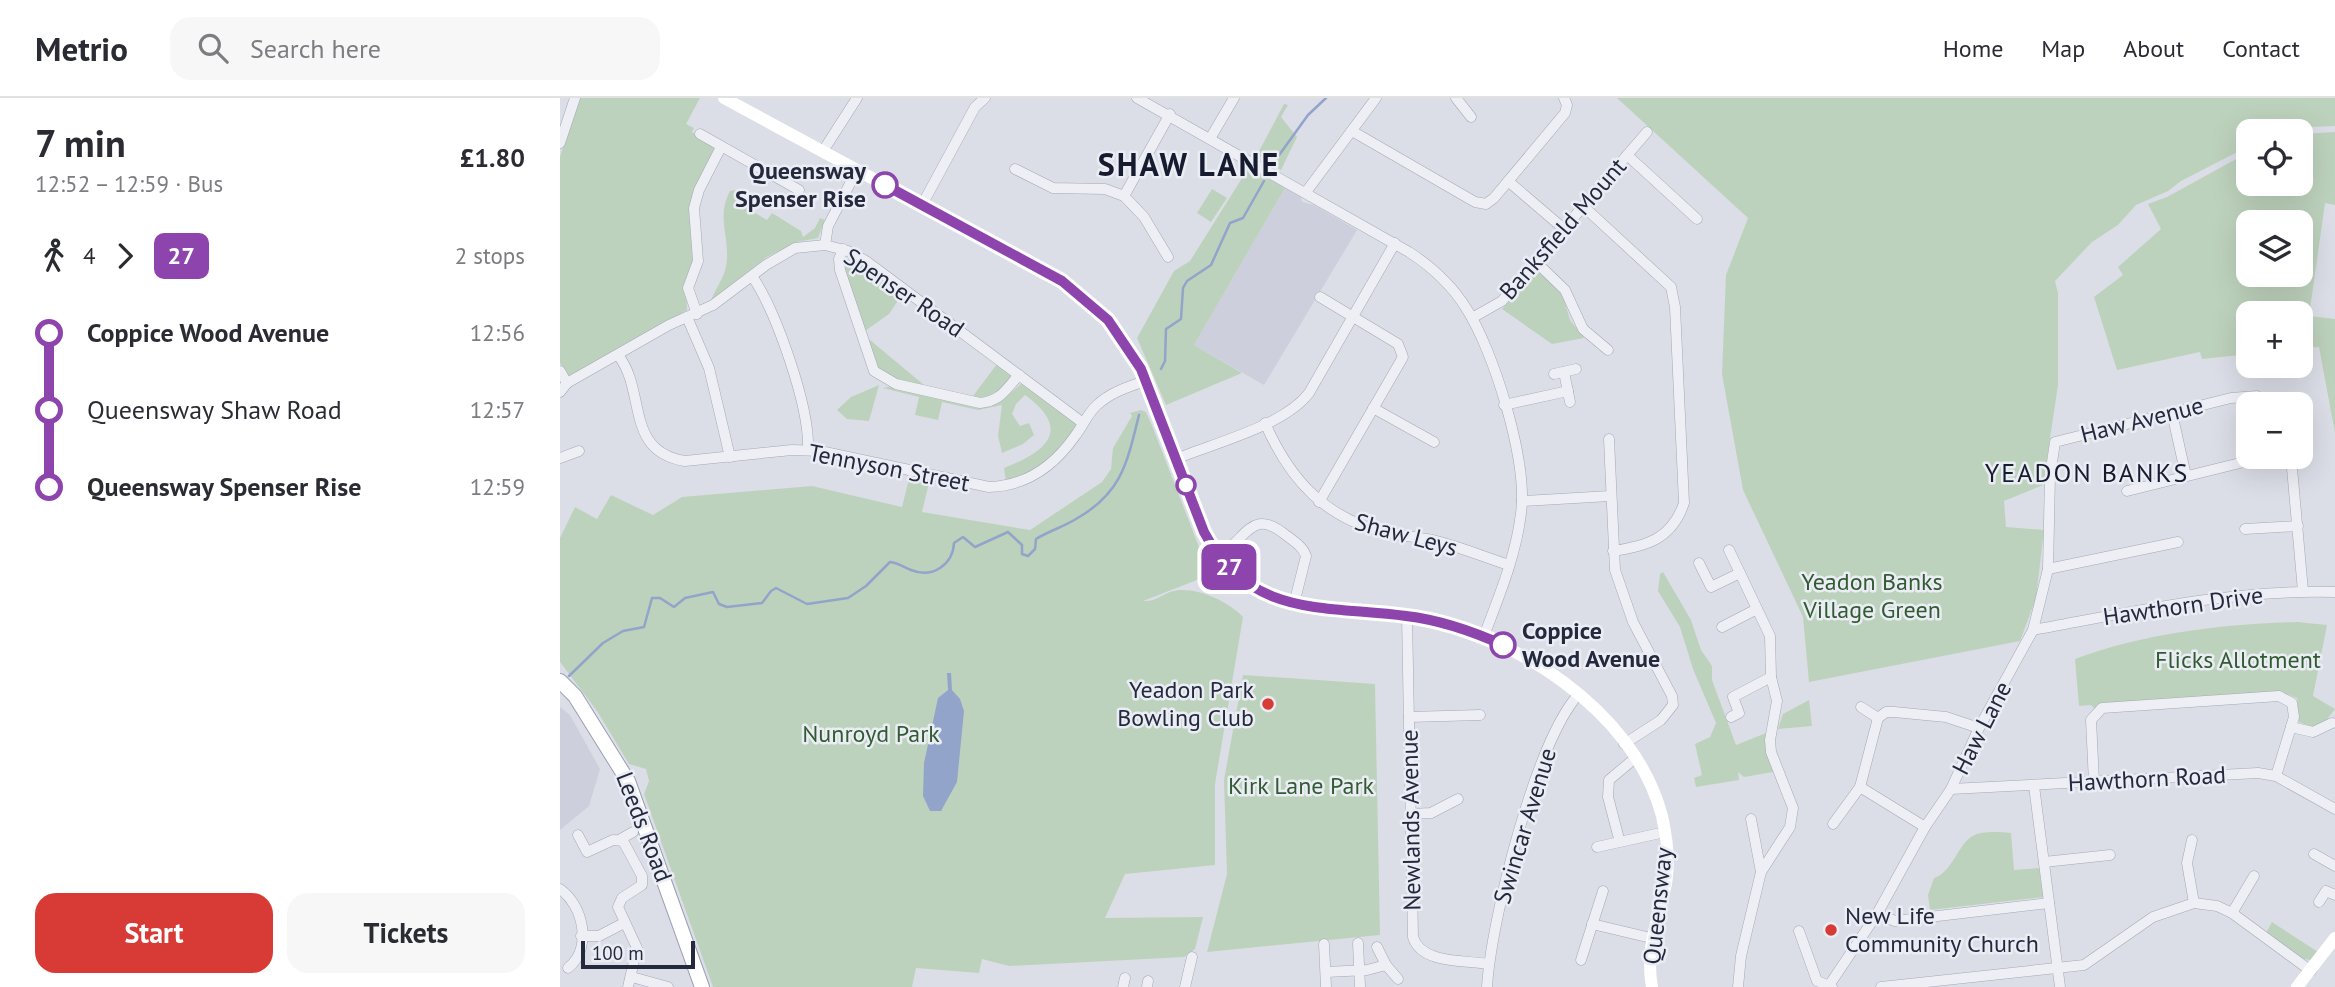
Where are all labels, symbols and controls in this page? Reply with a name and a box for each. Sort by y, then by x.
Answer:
search box [170,17,660,80]
text: Metrio [35,27,128,70]
icon: search [194,29,232,67]
text: Search here [250,32,381,65]
text: Home [1943,33,2003,64]
text: Map [2041,33,2085,64]
text: About [2123,33,2184,64]
text: Contact [2222,33,2300,64]
text: 7 min [35,118,126,167]
map controls [2236,119,2313,469]
button: locate [2236,119,2313,196]
text: £1.80 [460,141,525,174]
district label: SHAW LANE [1098,143,1280,185]
street label: Banksfield Mount [1492,151,1633,306]
place label: Queensway Spenser Rise [735,155,867,214]
text: 12:52 – 12:59 · Bus [35,169,223,198]
marker: Queensway Spenser Rise [872,172,898,198]
button: layers [2236,210,2313,287]
icon: walk [35,237,73,275]
icon: forward [106,237,144,275]
text: 27 [168,240,195,271]
text: 4 [83,241,96,270]
text: 2 stops [455,241,525,270]
street label: Spenser Road [838,241,970,344]
button: + [2236,301,2313,378]
text: Coppice Wood Avenue [87,316,329,349]
text: 12:56 [470,318,525,347]
street label: Haw Avenue [2077,389,2207,450]
button: − [2236,392,2313,469]
text: Queensway Shaw Road [87,393,342,426]
text: 12:57 [470,395,525,424]
street label: Tennyson Street [806,437,972,498]
district label: YEADON BANKS [1985,456,2189,489]
text: Queensway Spenser Rise [87,470,361,503]
text: 12:59 [470,472,525,501]
unlabelled marker [1176,475,1196,495]
street label: Shaw Leys [1351,506,1461,563]
line badge: 27 [1198,544,1260,590]
text: 27 [1215,551,1243,582]
park label: Yeadon Banks Village Green [1801,566,1943,625]
street label: Hawthorn Drive [2101,579,2265,632]
place label: Coppice Wood Avenue [1522,615,1660,674]
marker: Coppice Wood Avenue [1490,632,1516,658]
park label: Flicks Allotment [2155,644,2321,675]
place label: Yeadon Park Bowling Club [1117,674,1254,733]
street label: Haw Lane [1945,676,2018,780]
marker: Yeadon Park Bowling Club [1260,696,1276,712]
park label: Nunroyd Park [802,718,940,749]
street label: Newlands Avenue [1393,729,1428,911]
street label: Swincar Avenue [1486,744,1563,908]
street label: Hawthorn Road [2067,759,2227,798]
street label: Leeds Road [609,767,680,886]
park label: Kirk Lane Park [1228,770,1375,801]
street label: Queensway [1636,846,1679,966]
button: Start [35,893,273,973]
button: Tickets [287,893,525,973]
place label: New Life Community Church [1845,900,2039,959]
marker: New Life Community Church [1823,922,1839,938]
scale bar [581,938,695,970]
text: 100 m [592,941,644,965]

